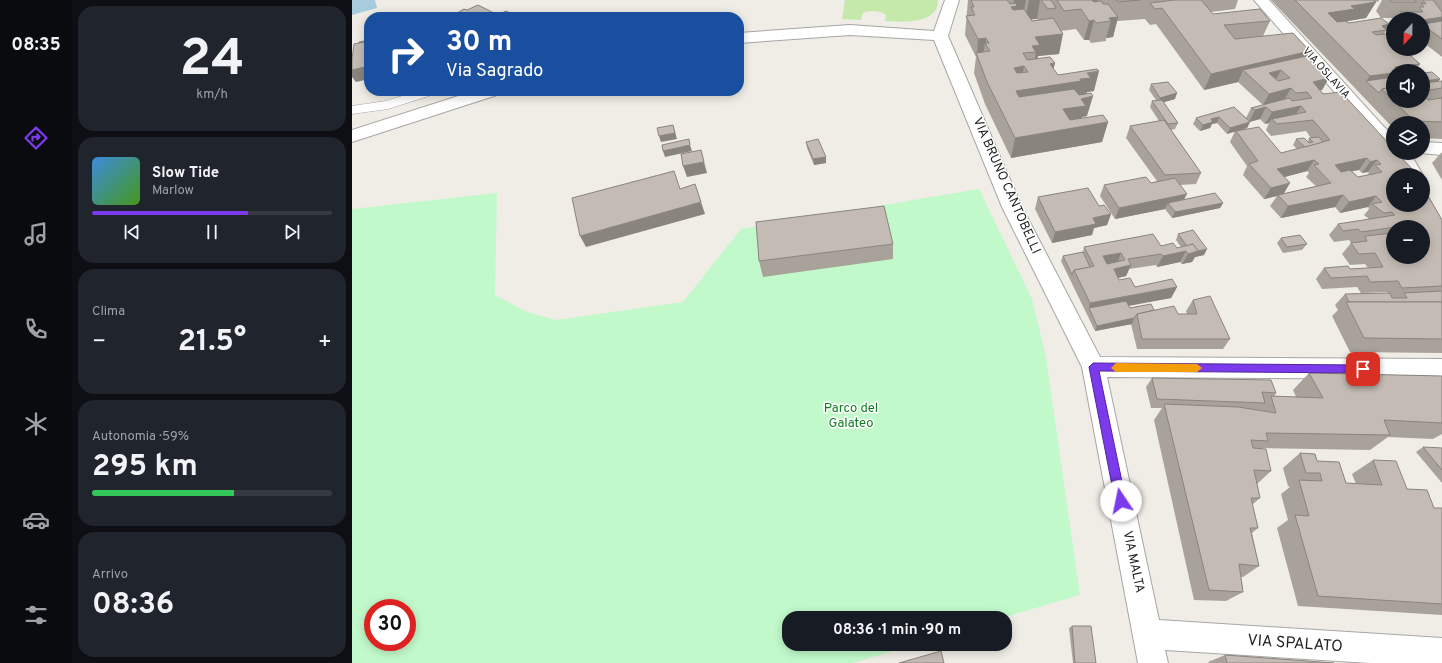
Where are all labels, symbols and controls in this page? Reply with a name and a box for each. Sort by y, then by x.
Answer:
north arrow [1386,12,1430,56]
map controls [1386,12,1430,264]
text: 30 m [446,25,512,61]
text: 24 [179,28,245,94]
icon: right [380,28,432,80]
text: 08:35 [11,34,61,57]
street label: VIA OSLAVIA [1299,44,1353,102]
text: Via Sagrado [446,60,543,83]
button: sound [1386,64,1430,108]
text: km/h [196,87,228,103]
street label: VIA BRUNO CANTOBELLI [969,115,1043,257]
button: layers [1386,116,1430,160]
icon: directions [22,124,50,152]
text: Slow Tide [152,164,219,183]
button: + [1386,168,1430,212]
text: Marlow [152,183,194,199]
icon: music [22,220,50,248]
button: − [1386,220,1430,264]
icon: previous [121,221,143,243]
icon: pause [201,221,223,243]
icon: next [281,221,303,243]
text: Clima [92,304,125,320]
icon: phone [22,315,50,343]
text: 21.5° [178,324,246,361]
text: − [92,329,106,356]
text: + [318,329,332,356]
pin [1346,352,1380,386]
icon: arrive [1352,358,1374,380]
park label: Parco del Galateo [824,401,878,432]
icon: climate [22,410,50,438]
text: Autonomia · 59% [92,429,189,445]
text: 295 km [92,449,198,486]
position arrow [1100,480,1142,522]
icon: car [22,506,50,534]
street label: VIA MALTA [1119,529,1147,595]
text: Arrivo [92,567,128,583]
text: 08:36 [92,587,174,624]
speed limit sign: 30 [364,599,416,651]
icon: filters [22,601,50,629]
text: 08:36 · 1 min · 90 m [833,621,961,640]
street label: VIA SPALATO [1247,631,1343,657]

